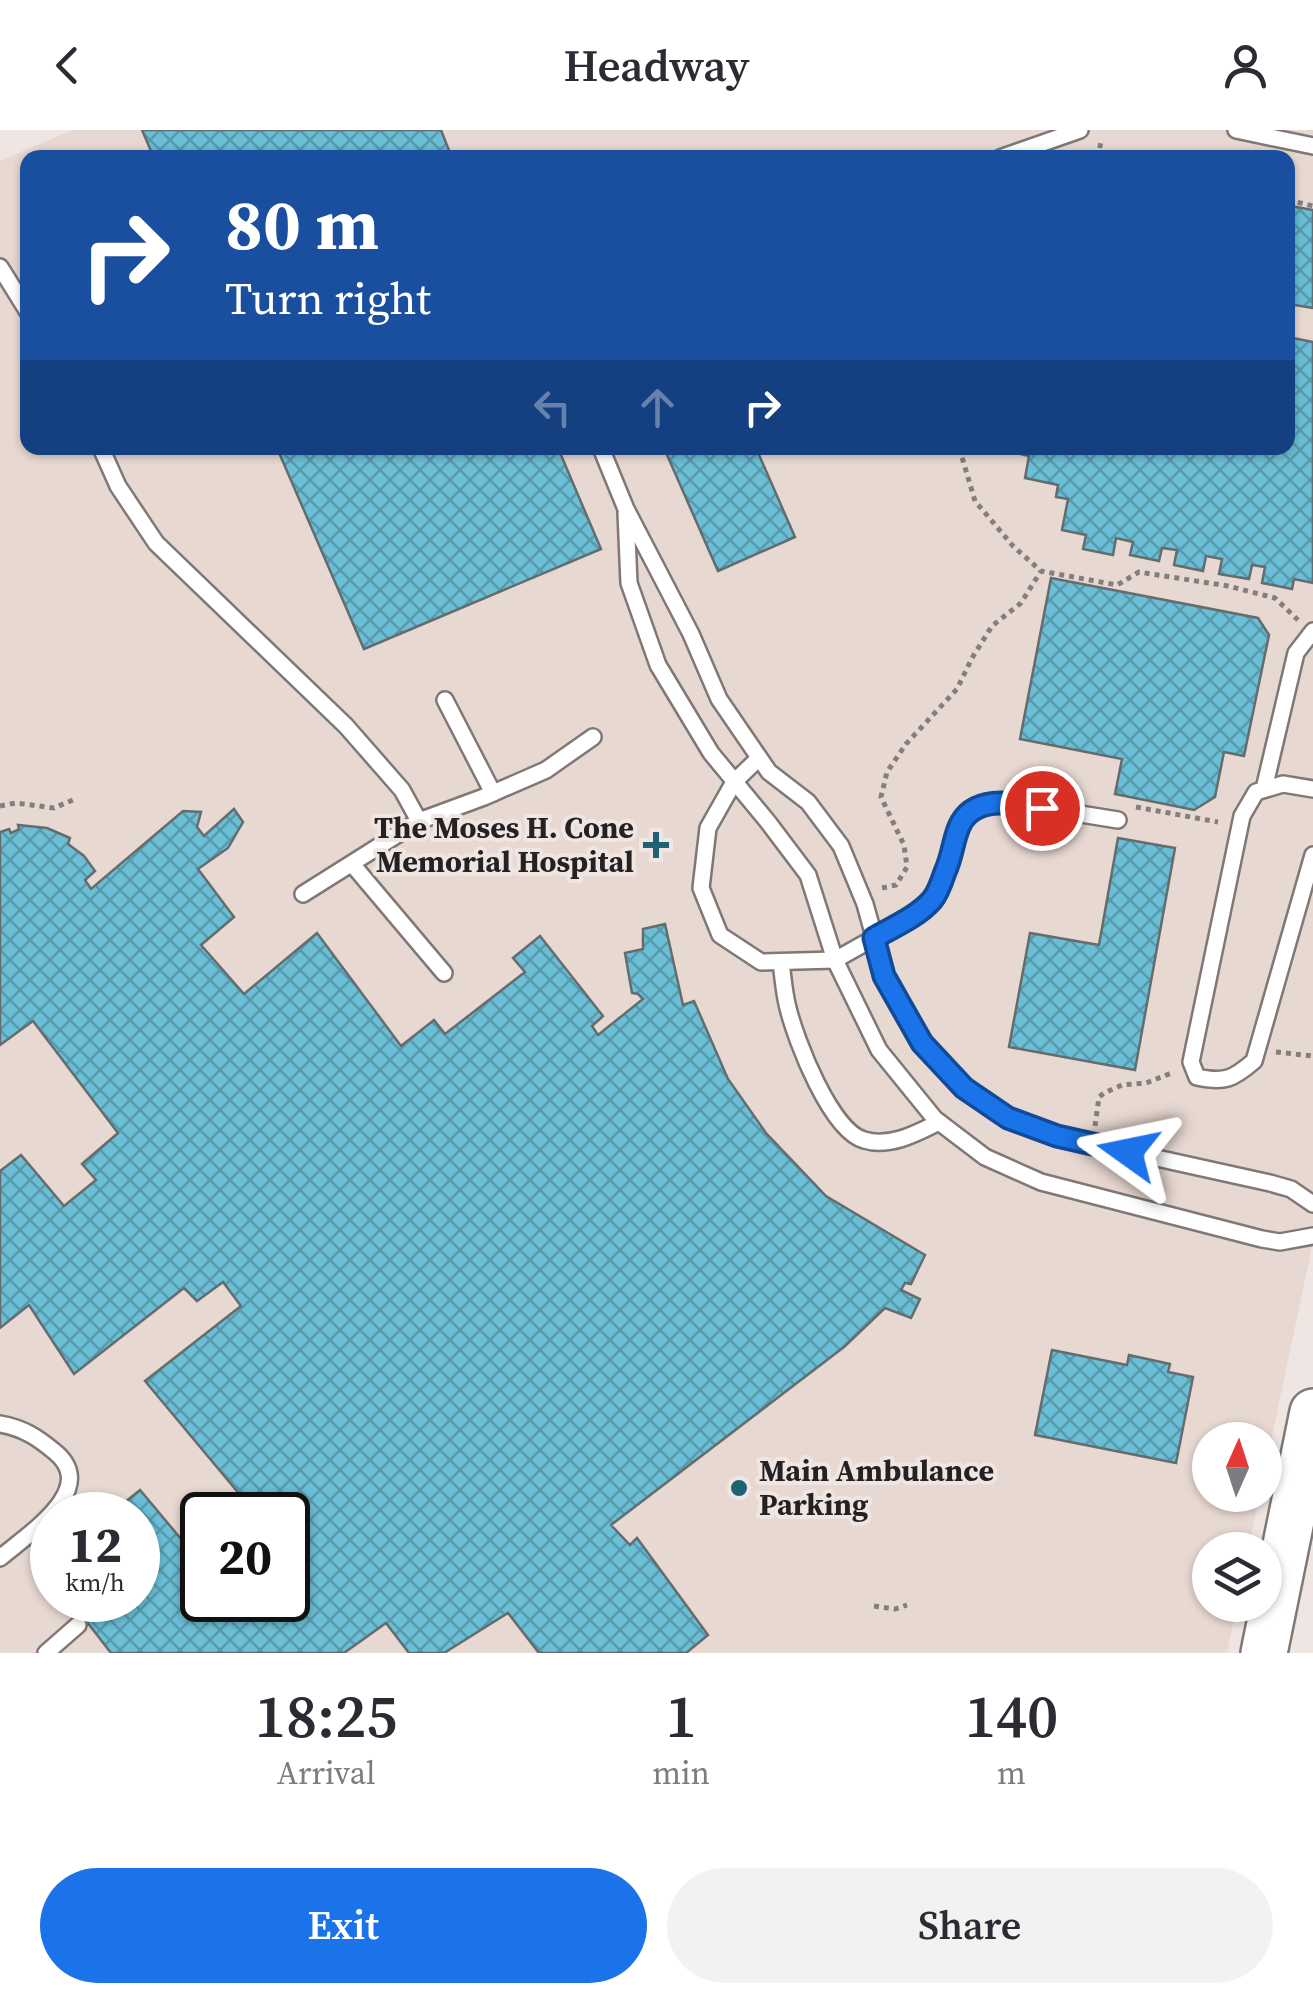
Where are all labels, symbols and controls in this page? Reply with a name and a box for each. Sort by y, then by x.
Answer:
text: Headway [563,34,750,96]
icon: back [40,38,95,93]
icon: person [1218,38,1273,93]
text: 80 m [225,176,379,272]
icon: right [60,190,190,320]
text: Turn right [225,267,431,329]
icon: left [525,380,580,435]
icon: ahead [630,380,685,435]
icon: right [735,380,790,435]
pin [1000,766,1085,851]
icon: arrive [1015,781,1070,836]
place label: The Moses H. Cone Memorial Hospital [374,807,634,882]
marker: The Moses H. Cone Memorial Hospital [643,832,669,858]
position arrow [1076,1100,1180,1204]
north arrow [1192,1422,1282,1512]
map controls [1192,1422,1282,1622]
place label: Main Ambulance Parking [759,1450,994,1525]
marker: Main Ambulance Parking [728,1477,750,1499]
speed limit sign: 20 [180,1492,310,1622]
text: 12 [68,1510,122,1579]
button: layers [1192,1532,1282,1622]
text: km/h [65,1565,125,1599]
text: 18:25 [255,1675,398,1757]
text: 1 [666,1675,697,1757]
text: 140 [965,1675,1058,1757]
text: Arrival [277,1751,376,1795]
text: min [652,1751,710,1795]
text: m [997,1751,1026,1795]
button: Exit [40,1868,647,1983]
button: Share [667,1868,1273,1983]

